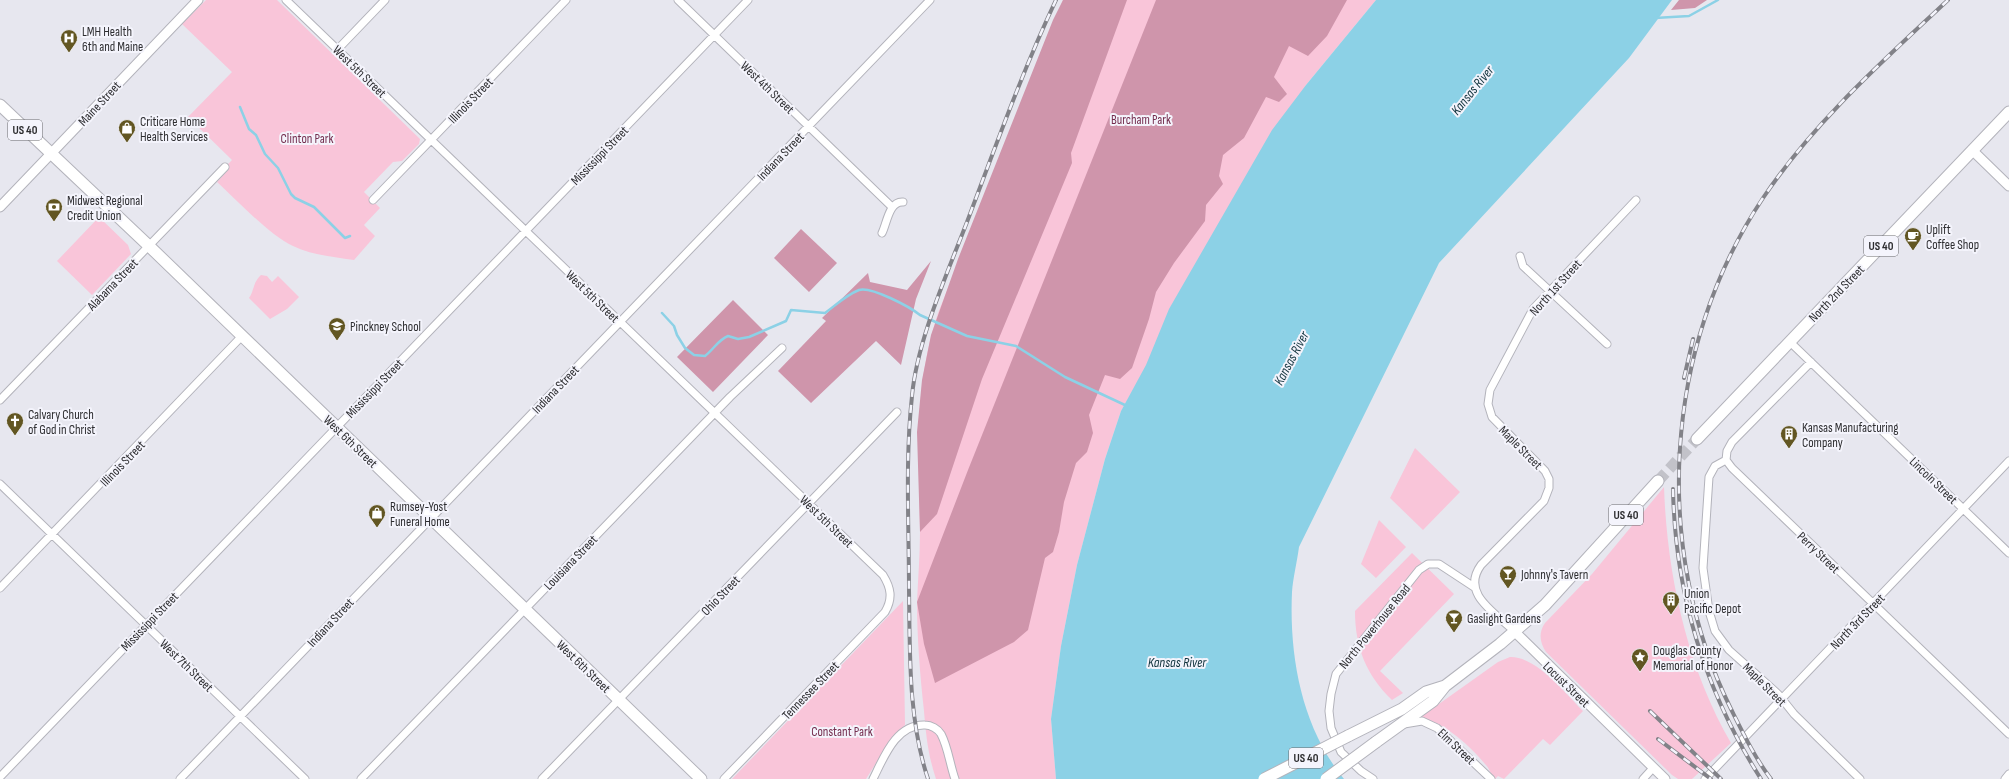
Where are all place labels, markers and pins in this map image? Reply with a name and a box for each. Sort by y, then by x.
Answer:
place label: LMH Health 6th and Maine [82,24,143,55]
hospital icon: LMH Health 6th and Maine [59,28,79,53]
place label: Criticare Home Health Services [140,114,208,145]
shop icon: Criticare Home Health Services [117,118,137,143]
place label: Midwest Regional Credit Union [67,193,143,224]
bank icon: Midwest Regional Credit Union [44,197,64,222]
place label: Uplift Coffee Shop [1926,222,1979,253]
cafe icon: Uplift Coffee Shop [1903,226,1923,251]
school or university icon: Pinckney School [327,316,347,341]
place label: Pinckney School [350,319,421,335]
place label: Calvary Church of God in Christ [28,407,95,438]
church icon: Calvary Church of God in Christ [5,411,25,436]
place label: Kansas Manufacturing Company [1802,420,1899,451]
building icon: Kansas Manufacturing Company [1779,424,1799,449]
place label: Rumsey-Yost Funeral Home [390,499,450,530]
shop icon: Rumsey-Yost Funeral Home [367,503,387,528]
bar icon: Johnny's Tavern [1498,564,1518,589]
place label: Johnny's Tavern [1520,567,1588,583]
place label: Union Pacific Depot [1684,586,1741,617]
building icon: Union Pacific Depot [1661,590,1681,615]
bar icon: Gaslight Gardens [1444,608,1464,633]
place label: Gaslight Gardens [1467,611,1541,627]
place label: Douglas County Memorial of Honor [1653,643,1733,674]
place icon: Douglas County Memorial of Honor [1630,647,1650,672]

